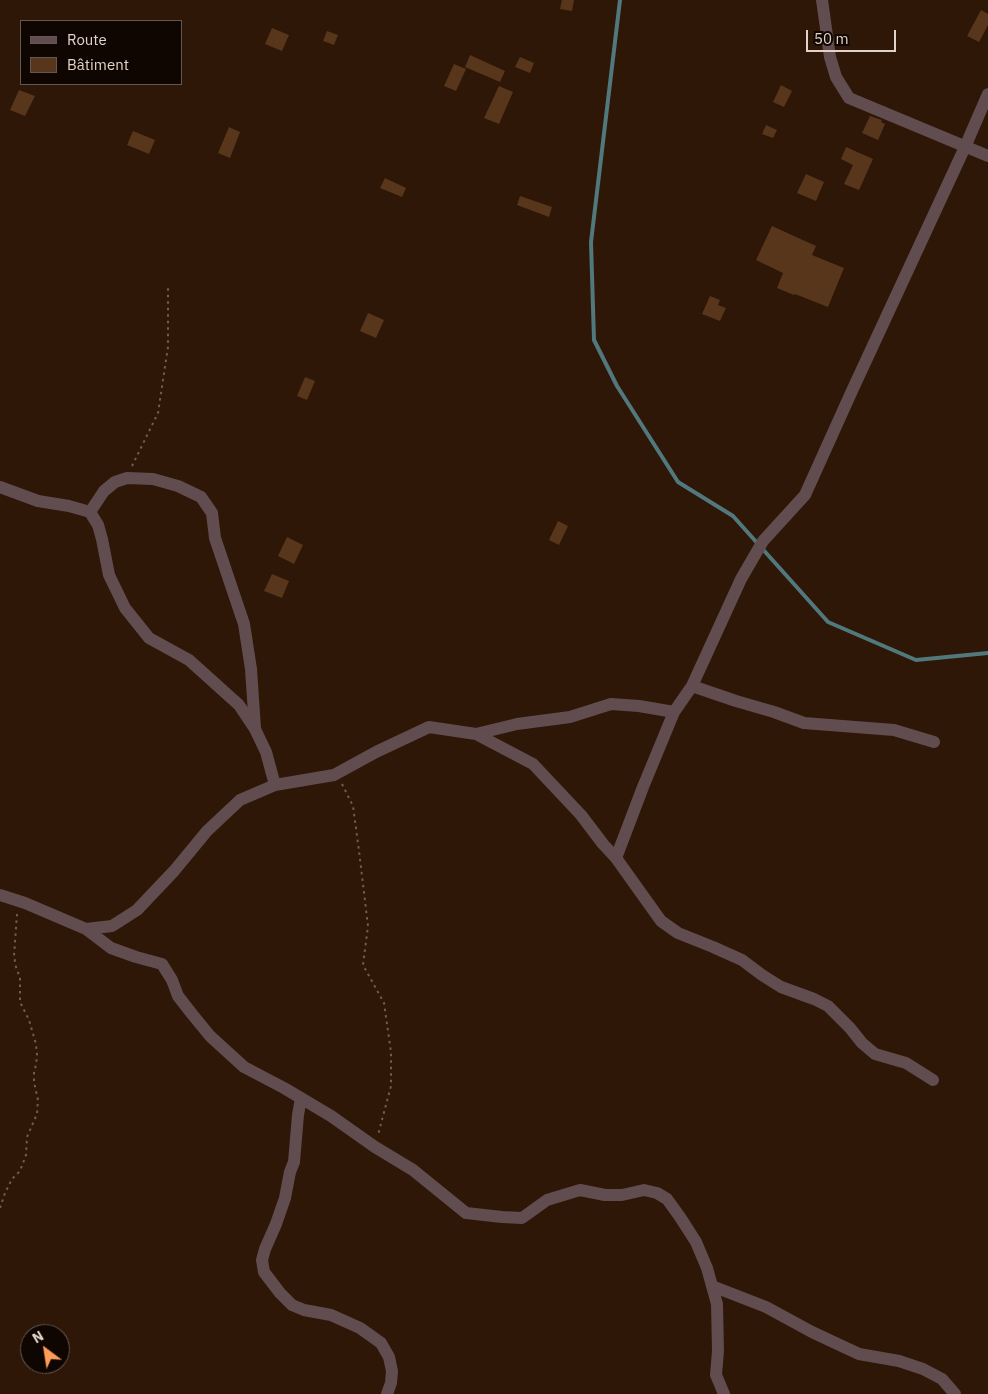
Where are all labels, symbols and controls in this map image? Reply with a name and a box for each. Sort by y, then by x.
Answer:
legend [20,20,182,85]
scale bar [808,20,898,52]
text: 50 m [814,29,849,48]
text: Route [67,30,107,49]
text: Bâtiment [67,55,129,74]
north arrow [20,1324,70,1374]
text: N [29,1327,47,1347]

